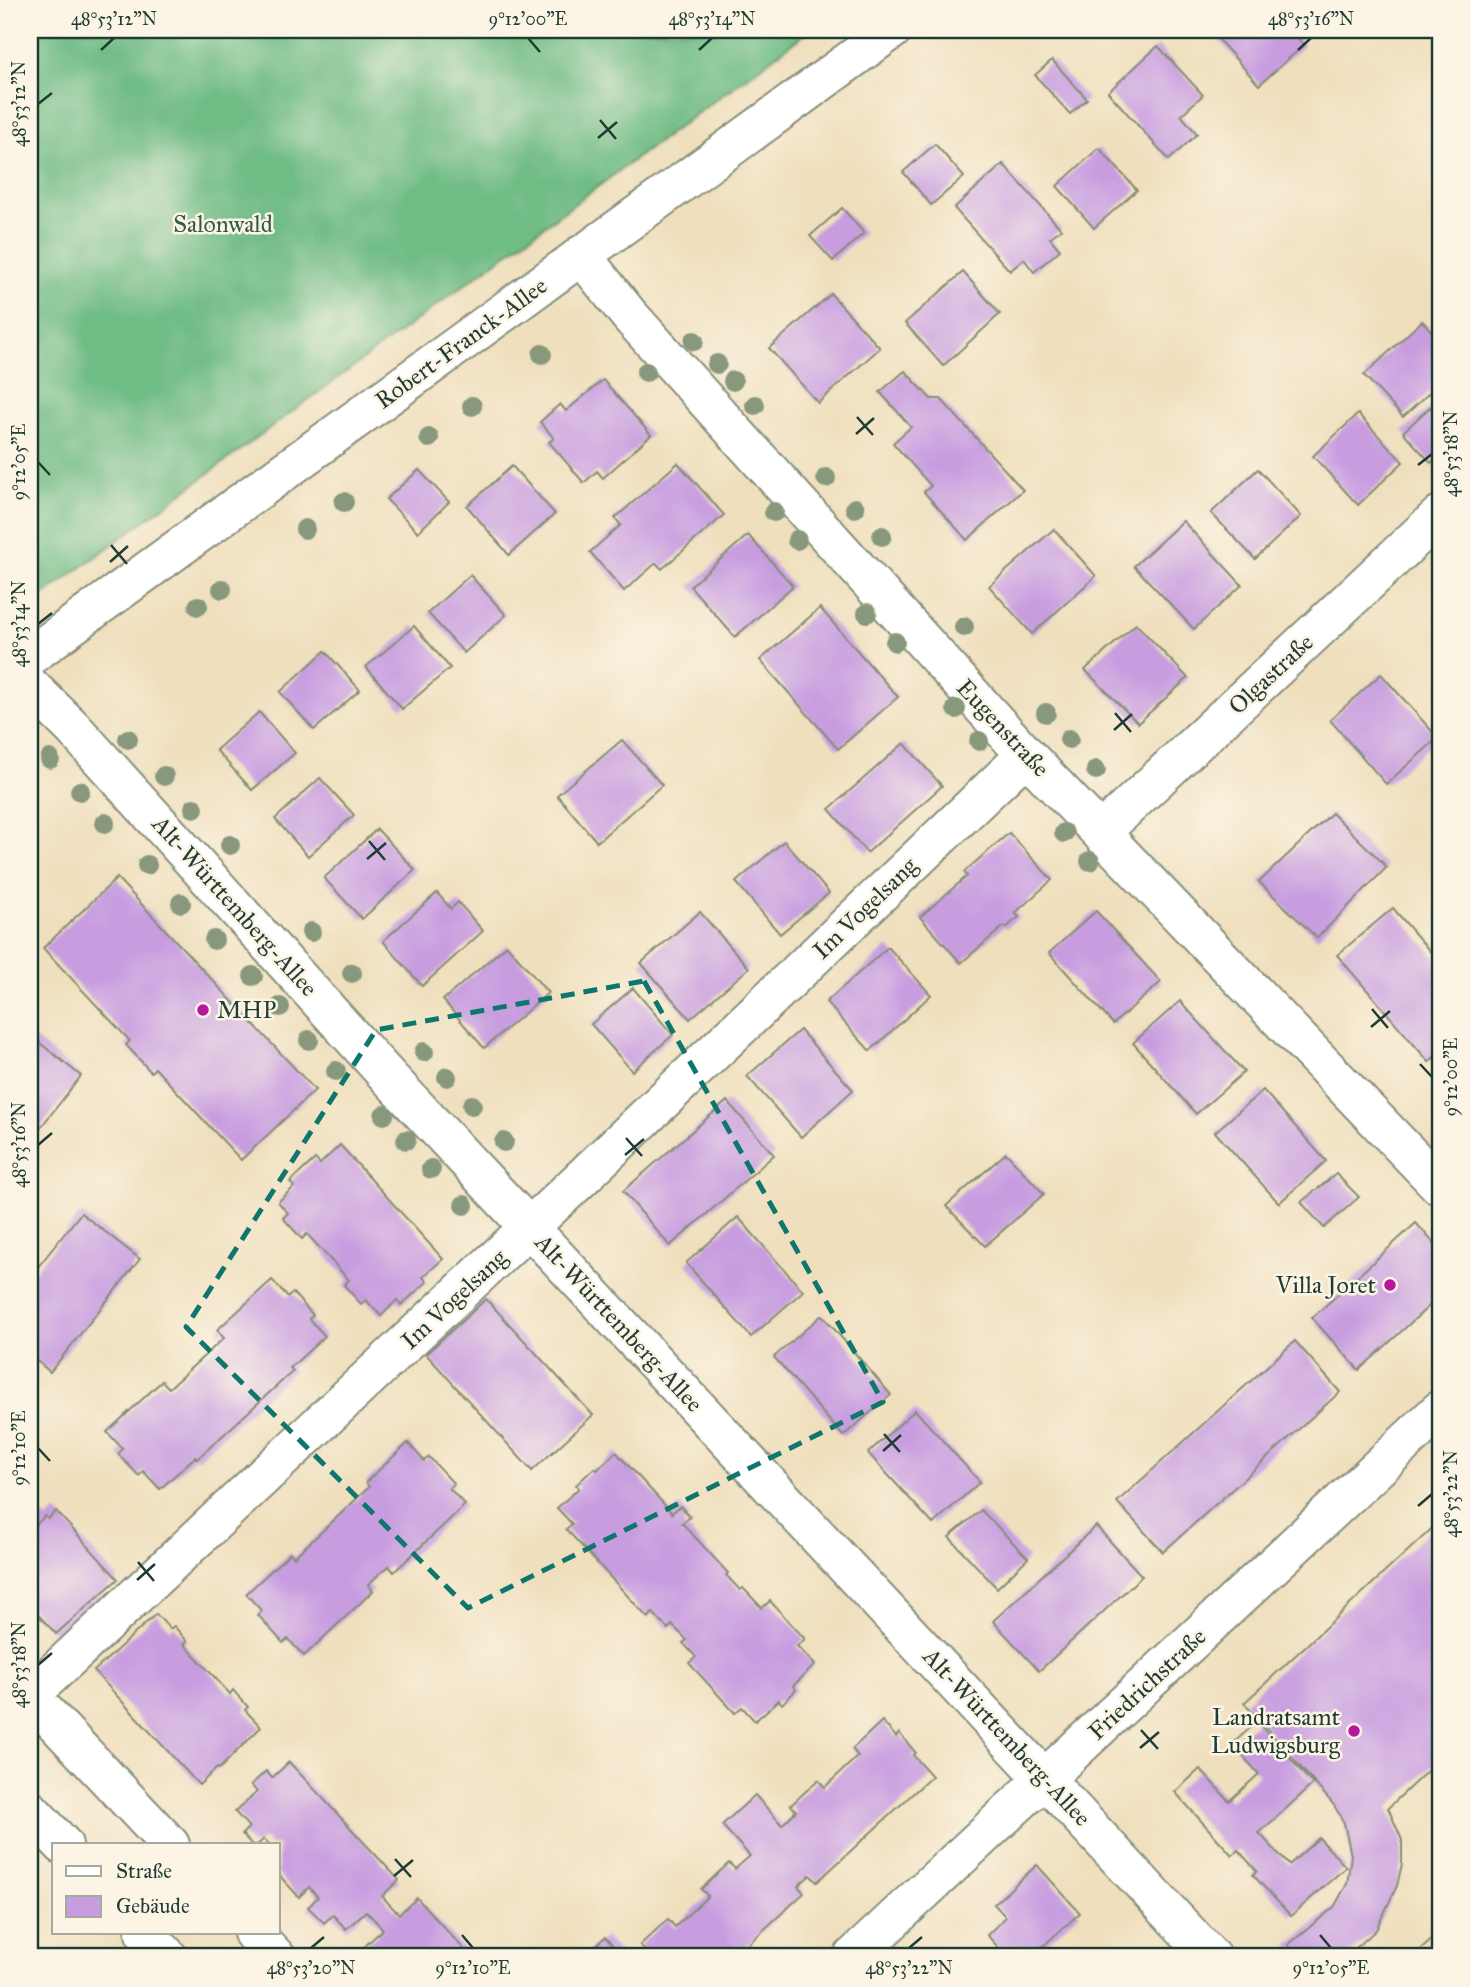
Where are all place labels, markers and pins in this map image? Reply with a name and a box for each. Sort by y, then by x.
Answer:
place label: MHP [217,995,277,1025]
marker: MHP [195,1002,211,1018]
place label: Villa Joret [1275,1270,1376,1300]
marker: Villa Joret [1382,1277,1398,1293]
place label: Landratsamt Ludwigsburg [1211,1702,1341,1760]
marker: Landratsamt Ludwigsburg [1346,1723,1362,1739]

